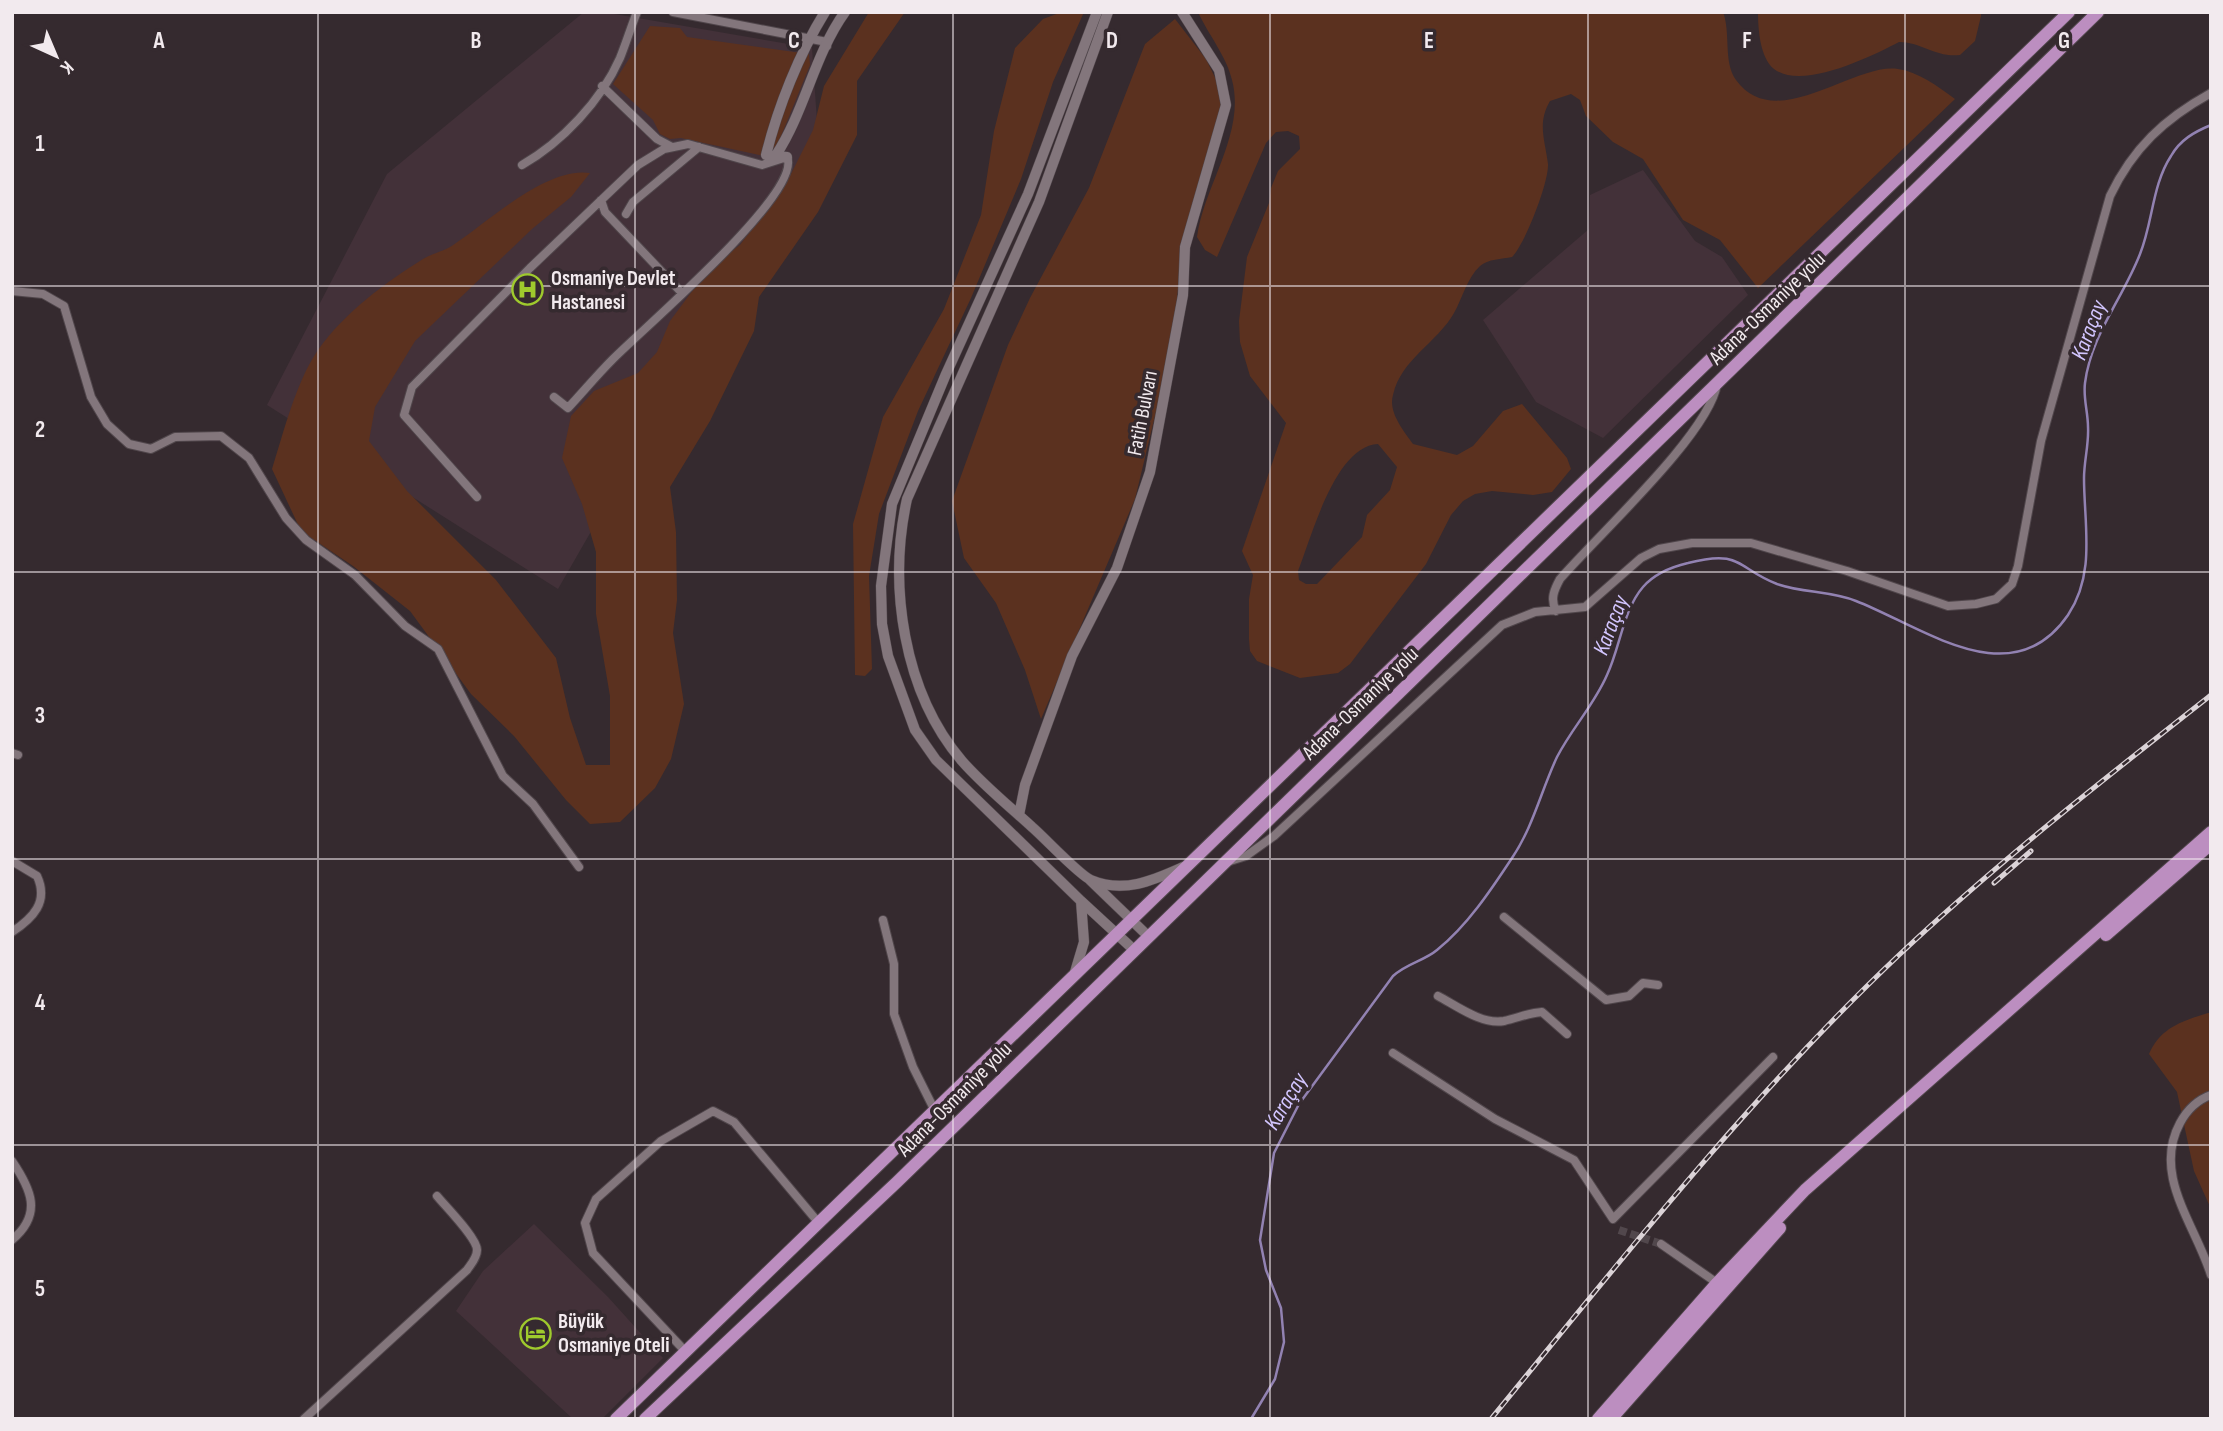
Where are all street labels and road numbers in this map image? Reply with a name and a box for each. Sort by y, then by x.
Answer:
street label: Adana-Osmaniye yolu [1703,247,1831,371]
street label: Fatih Bulvarı [1122,368,1163,458]
street label: Adana-Osmaniye yolu [1296,642,1424,766]
street label: Adana-Osmaniye yolu [891,1037,1017,1163]

